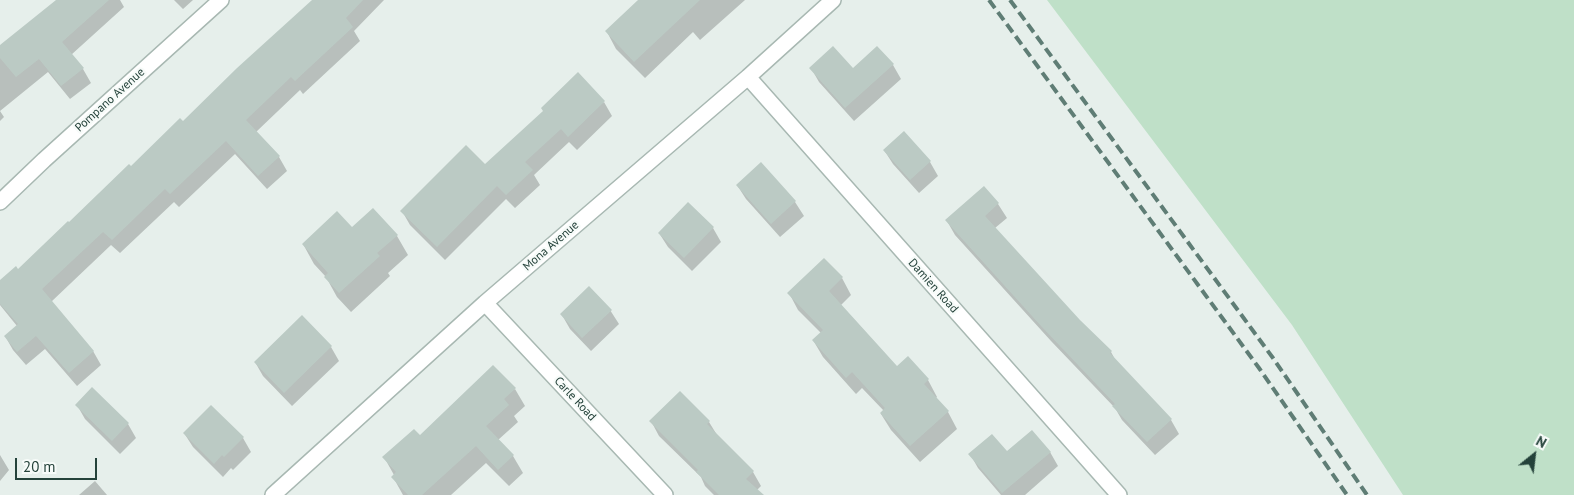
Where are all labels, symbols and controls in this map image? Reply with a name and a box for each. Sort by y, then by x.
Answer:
street label: Pompano Avenue [72,65,148,135]
street label: Mona Avenue [520,218,582,274]
street label: Damien Road [905,256,961,316]
street label: Carle Road [551,374,599,424]
north arrow [1509,430,1559,480]
text: N [1533,432,1550,452]
scale bar [18,448,100,480]
text: 20 m [23,457,56,476]

